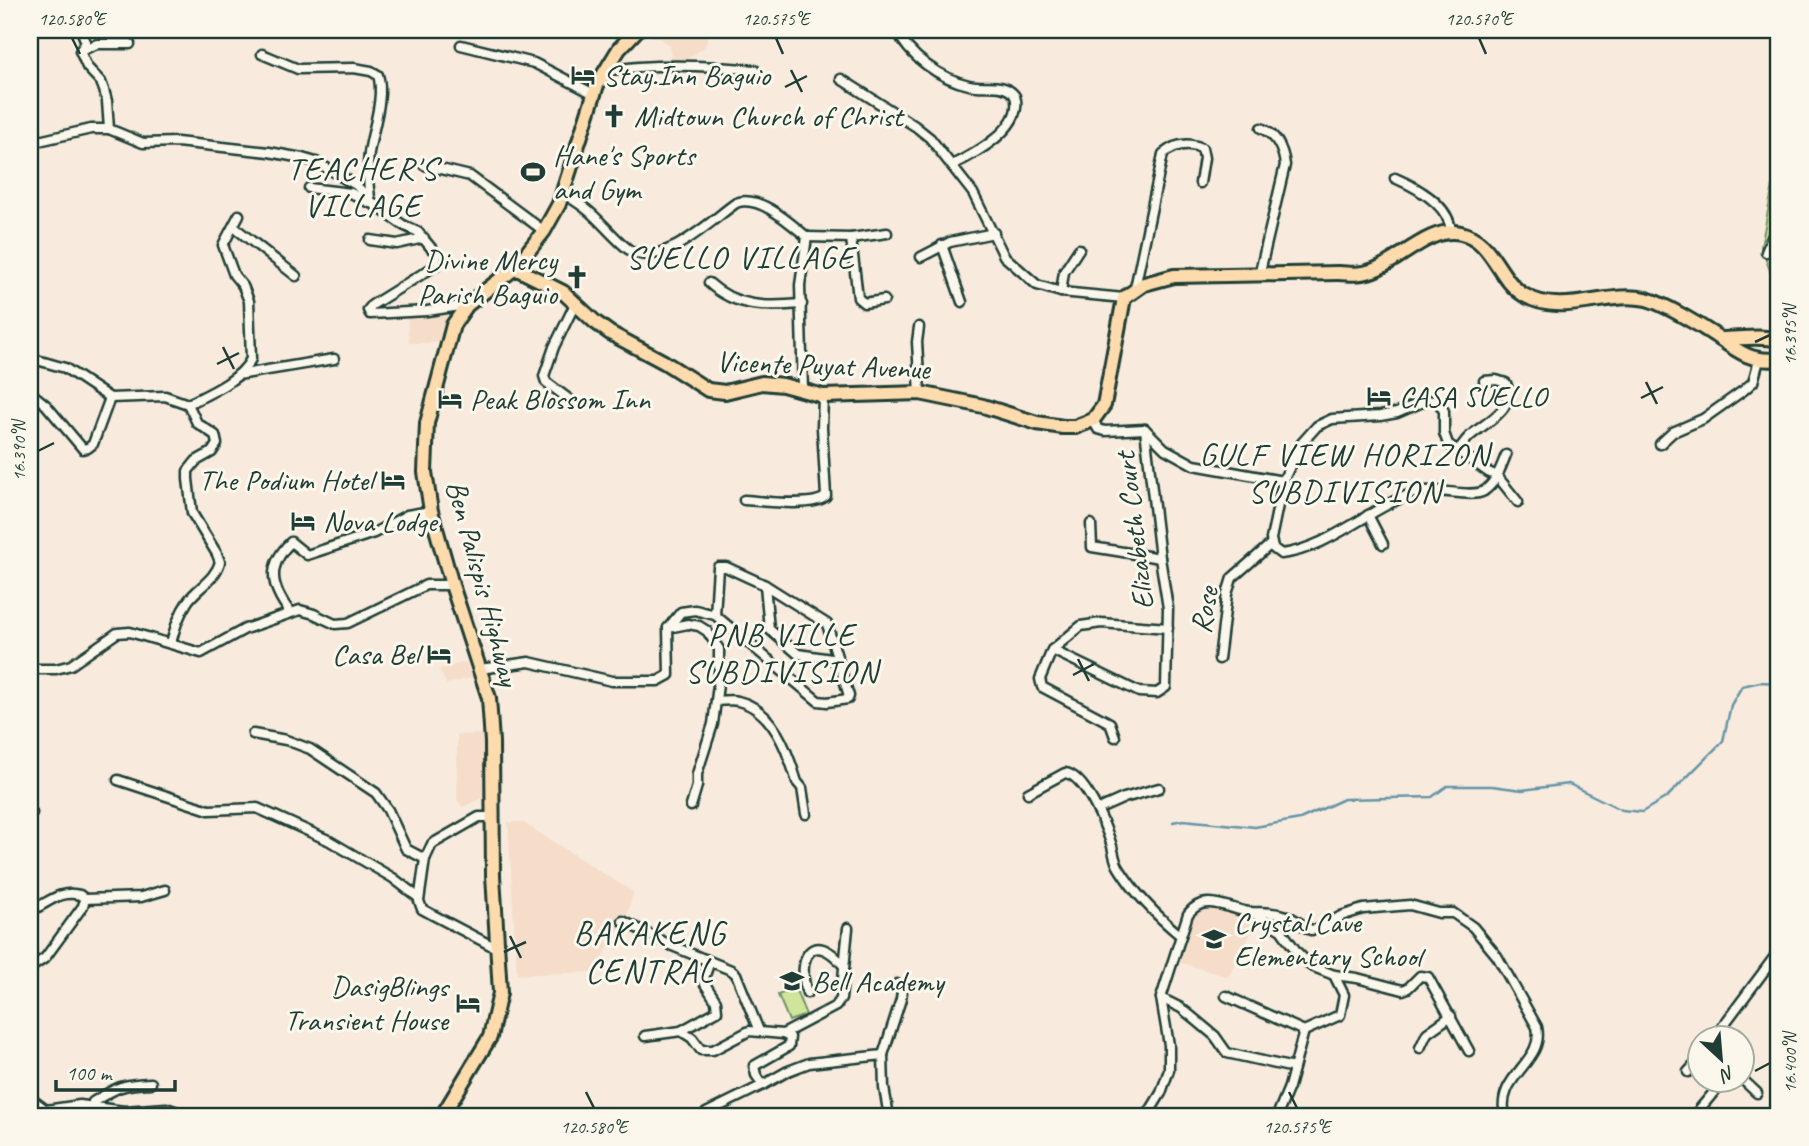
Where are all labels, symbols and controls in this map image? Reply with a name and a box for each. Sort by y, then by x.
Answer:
text: 120.580°E [39,8,108,30]
text: 120.575°E [743,8,812,30]
text: 120.570°E [1446,8,1515,30]
place label: Stay.Inn Baguio [603,56,771,94]
hotel icon: Stay.Inn Baguio [569,61,597,89]
place label: Midtown Church of Christ [634,97,906,135]
church icon: Midtown Church of Christ [600,102,628,130]
place label: Hane's Sports and Gym [553,136,697,208]
district label: TEACHER'S VILLAGE [287,148,443,226]
sports icon: Hane's Sports and Gym [519,158,547,186]
district label: SUELLO VILLAGE [626,237,858,278]
place label: Divine Mercy Parish Baguio [418,241,559,313]
church icon: Divine Mercy Parish Baguio [563,263,591,291]
text: 16.395°N [1779,302,1801,365]
street label: Vicente Puyat Avenue [716,342,933,388]
place label: CASA SUELLO [1399,377,1549,415]
place label: Peak Blossom Inn [470,380,651,418]
hotel icon: CASA SUELLO [1365,382,1393,410]
hotel icon: Peak Blossom Inn [436,385,464,413]
text: 16.390°N [8,418,30,481]
district label: GULF VIEW HORIZON SUBDIVISION [1200,434,1493,512]
street label: Elizabeth Court [1105,447,1163,612]
place label: The Podium Hotel [199,461,378,499]
hotel icon: The Podium Hotel [379,466,407,494]
street label: Ben Palispis Highway [437,476,529,692]
place label: Nova Lodge [323,502,439,540]
hotel icon: Nova Lodge [289,507,317,535]
street label: Rose [1181,582,1227,636]
district label: PNB VILLE SUBDIVISION [685,614,882,692]
place label: Casa Bel [332,635,424,673]
hotel icon: Casa Bel [425,640,453,668]
place label: Crystal Cave Elementary School [1234,903,1426,975]
district label: BAKAKENG CENTRAL [574,912,728,992]
school or university icon: Crystal Cave Elementary School [1200,925,1228,953]
place label: Bell Academy [812,962,946,1000]
place label: DasigBlings Transient House [285,967,451,1039]
school or university icon: Bell Academy [778,967,806,995]
hotel icon: DasigBlings Transient House [454,989,482,1017]
north arrow [1686,1024,1756,1094]
text: 16.400°N [1779,1030,1801,1093]
scale bar [56,1048,175,1092]
text: 100 m [66,1060,113,1086]
text: N [1715,1060,1739,1088]
text: 120.580°E [561,1116,630,1138]
text: 120.575°E [1264,1116,1333,1138]

